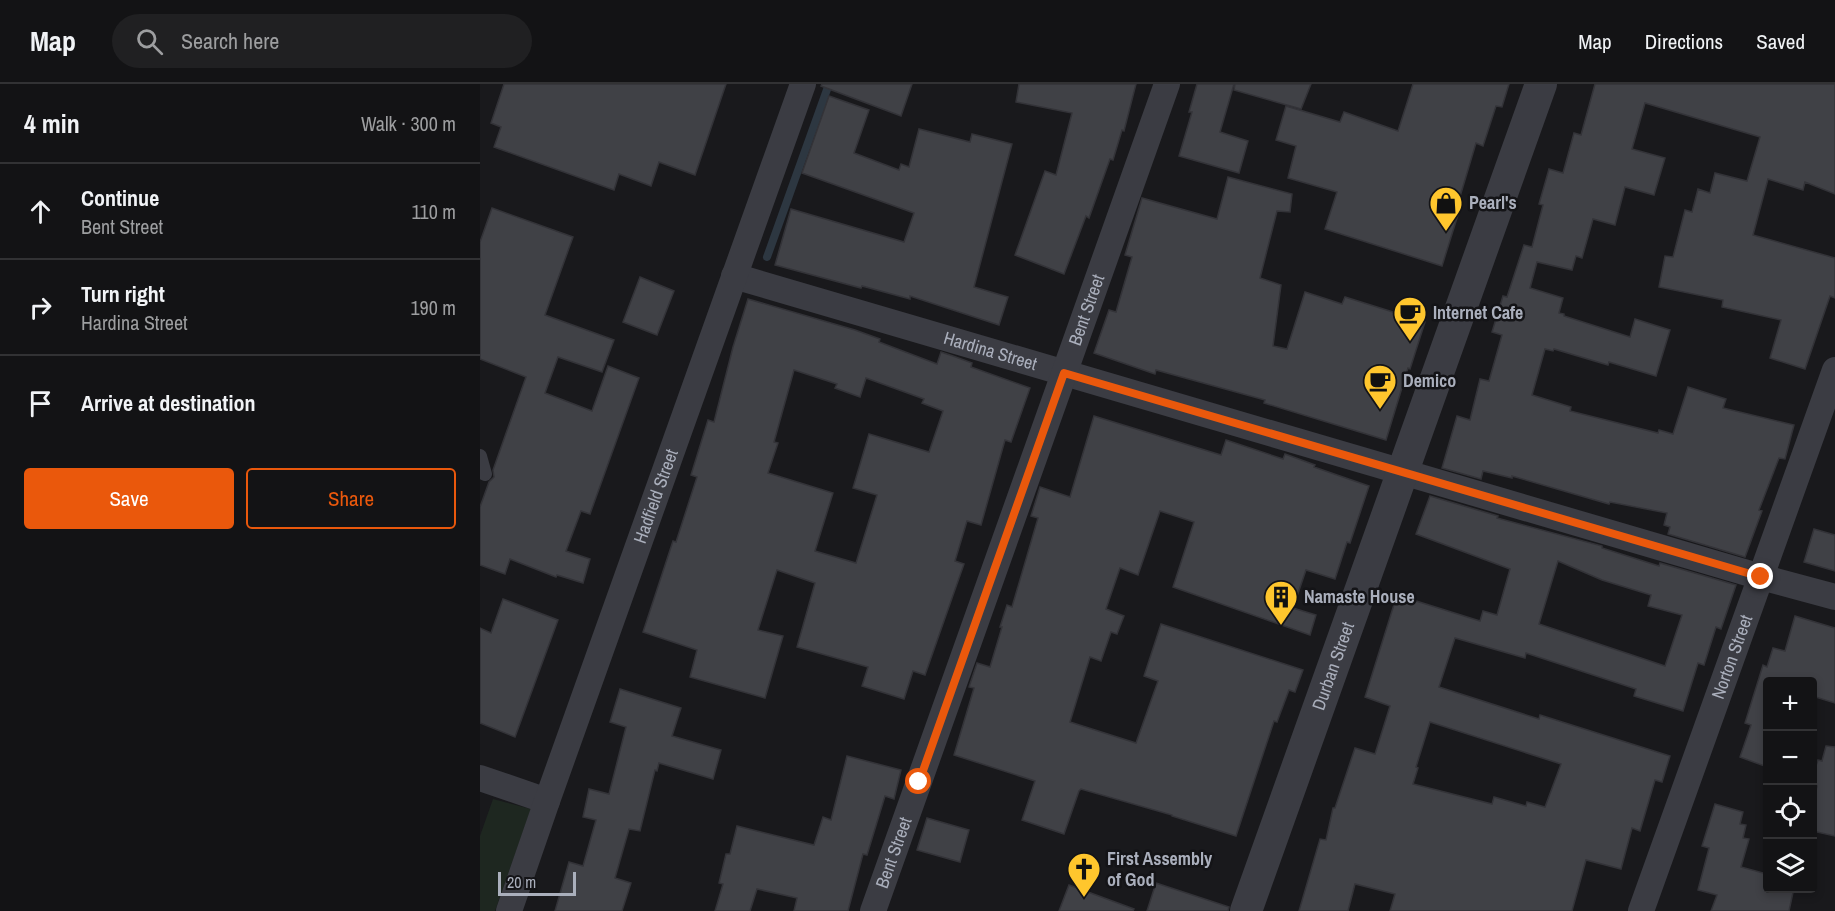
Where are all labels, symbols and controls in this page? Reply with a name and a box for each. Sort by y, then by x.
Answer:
search box [112,14,532,68]
text: Map [30,22,76,60]
icon: search [133,25,166,58]
text: Search here [181,26,279,56]
text: Map [1578,27,1612,56]
text: Directions [1645,27,1723,56]
text: Saved [1756,27,1805,56]
text: 4 min [24,106,80,141]
text: Walk · 300 m [361,110,456,137]
text: Continue [81,183,159,213]
shop icon: Pearl's [1428,185,1464,232]
place label: Pearl's [1469,190,1517,215]
icon: ahead [24,195,57,228]
text: 110 m [412,198,456,225]
text: Bent Street [81,213,163,240]
street label: Bent Street [1062,271,1110,349]
text: Turn right [81,279,165,309]
icon: right [24,291,57,324]
text: 190 m [410,294,456,321]
cafe icon: Internet Cafe [1392,295,1428,342]
place label: Internet Cafe [1433,300,1523,325]
text: Hardina Street [81,309,188,336]
street label: Hardina Street [941,325,1040,376]
cafe icon: Demico [1362,363,1398,410]
place label: Demico [1403,368,1456,393]
icon: arrive [24,387,57,420]
text: Arrive at destination [81,388,255,418]
street label: Hadfield Street [627,445,684,547]
button: Save [24,468,234,529]
button: Share [246,468,456,529]
route end [1747,563,1773,589]
building icon: Namaste House [1263,579,1299,626]
place label: Namaste House [1304,584,1415,609]
street label: Norton Street [1705,611,1758,702]
street label: Durban Street [1306,618,1360,713]
map controls [1763,677,1817,893]
button: + [1763,677,1817,731]
button: − [1763,731,1817,785]
route start [905,768,931,794]
button: locate [1763,785,1817,839]
street label: Bent Street [869,813,917,891]
button: layers [1763,839,1817,893]
place label: First Assembly of God [1107,846,1213,892]
church icon: First Assembly of God [1066,851,1102,898]
scale bar [498,869,576,896]
text: 20 m [507,871,536,893]

